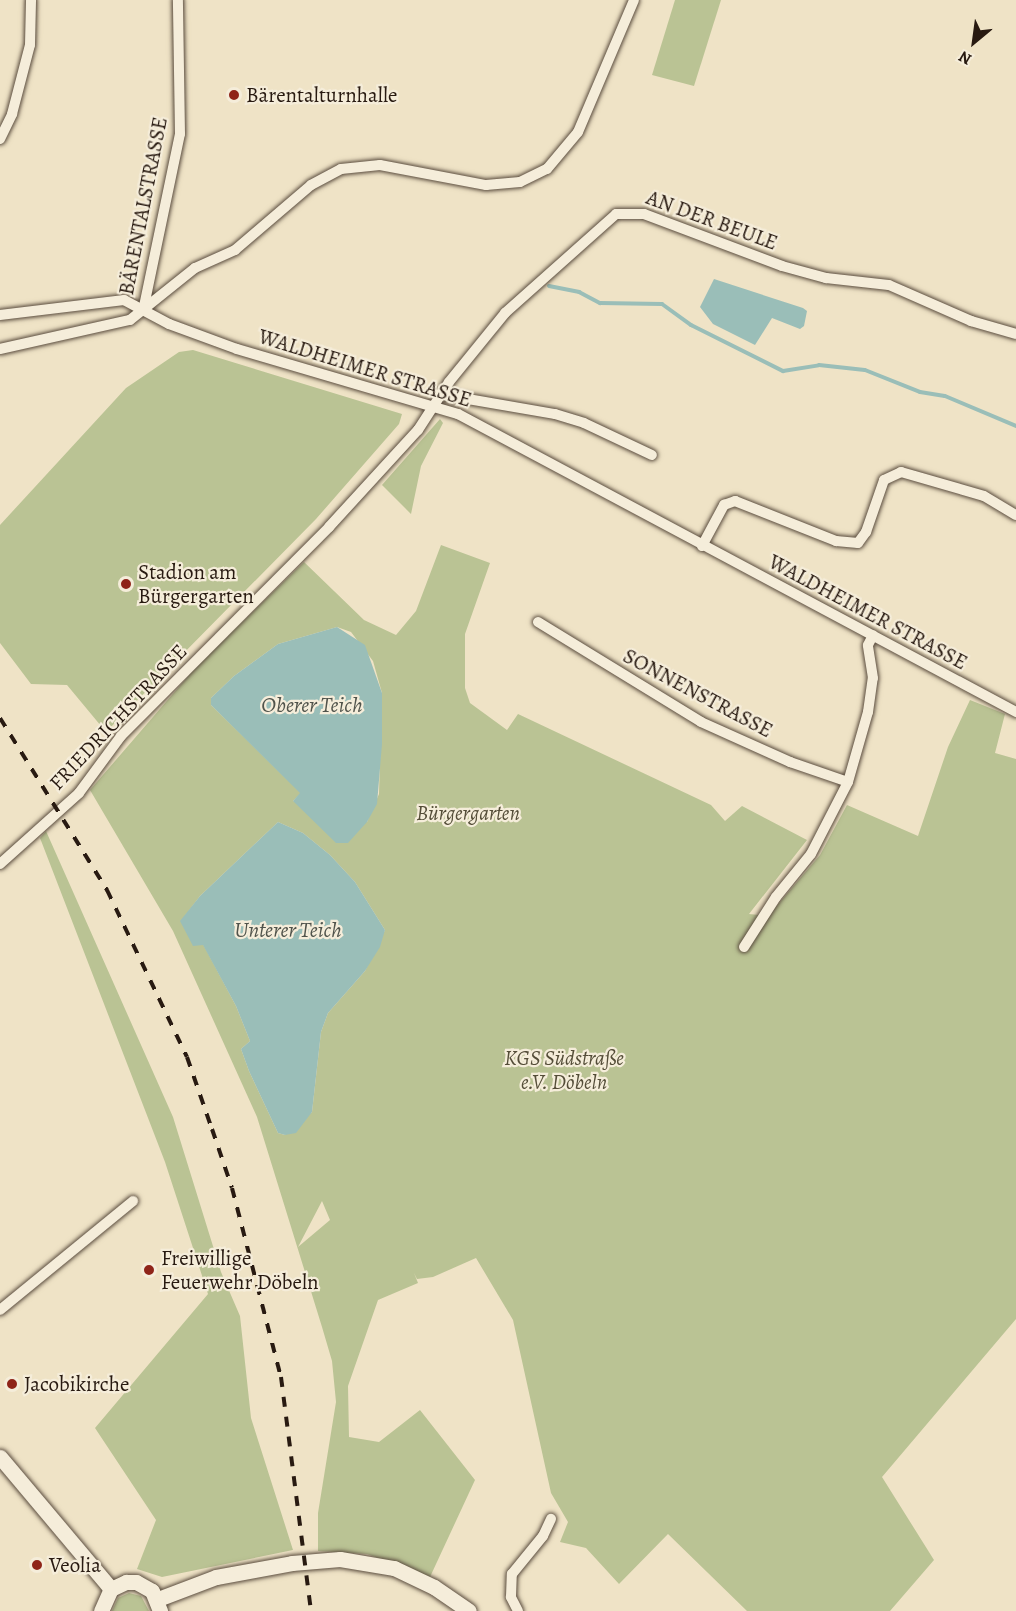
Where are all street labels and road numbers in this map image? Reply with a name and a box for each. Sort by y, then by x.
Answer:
street label: BÄRENTALSTRASSE [113,115,173,297]
street label: AN DER BEULE [643,185,781,255]
street label: WALDHEIMER STRASSE [255,324,475,412]
street label: WALDHEIMER STRASSE [764,549,972,675]
street label: FRIEDRICHSTRASSE [44,639,192,795]
street label: SONNENSTRASSE [619,643,777,743]

